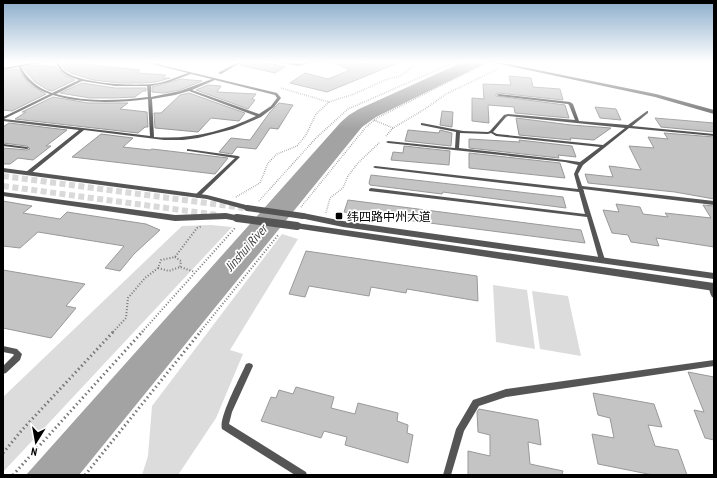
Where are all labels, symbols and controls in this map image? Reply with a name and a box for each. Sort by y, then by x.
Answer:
place label: 纬四路中州大道 [347,209,431,224]
marker: 纬四路中州大道 [334,211,344,221]
water label: Jinshui River [221,219,272,275]
north arrow [16,422,56,462]
text: N [30,444,38,459]

